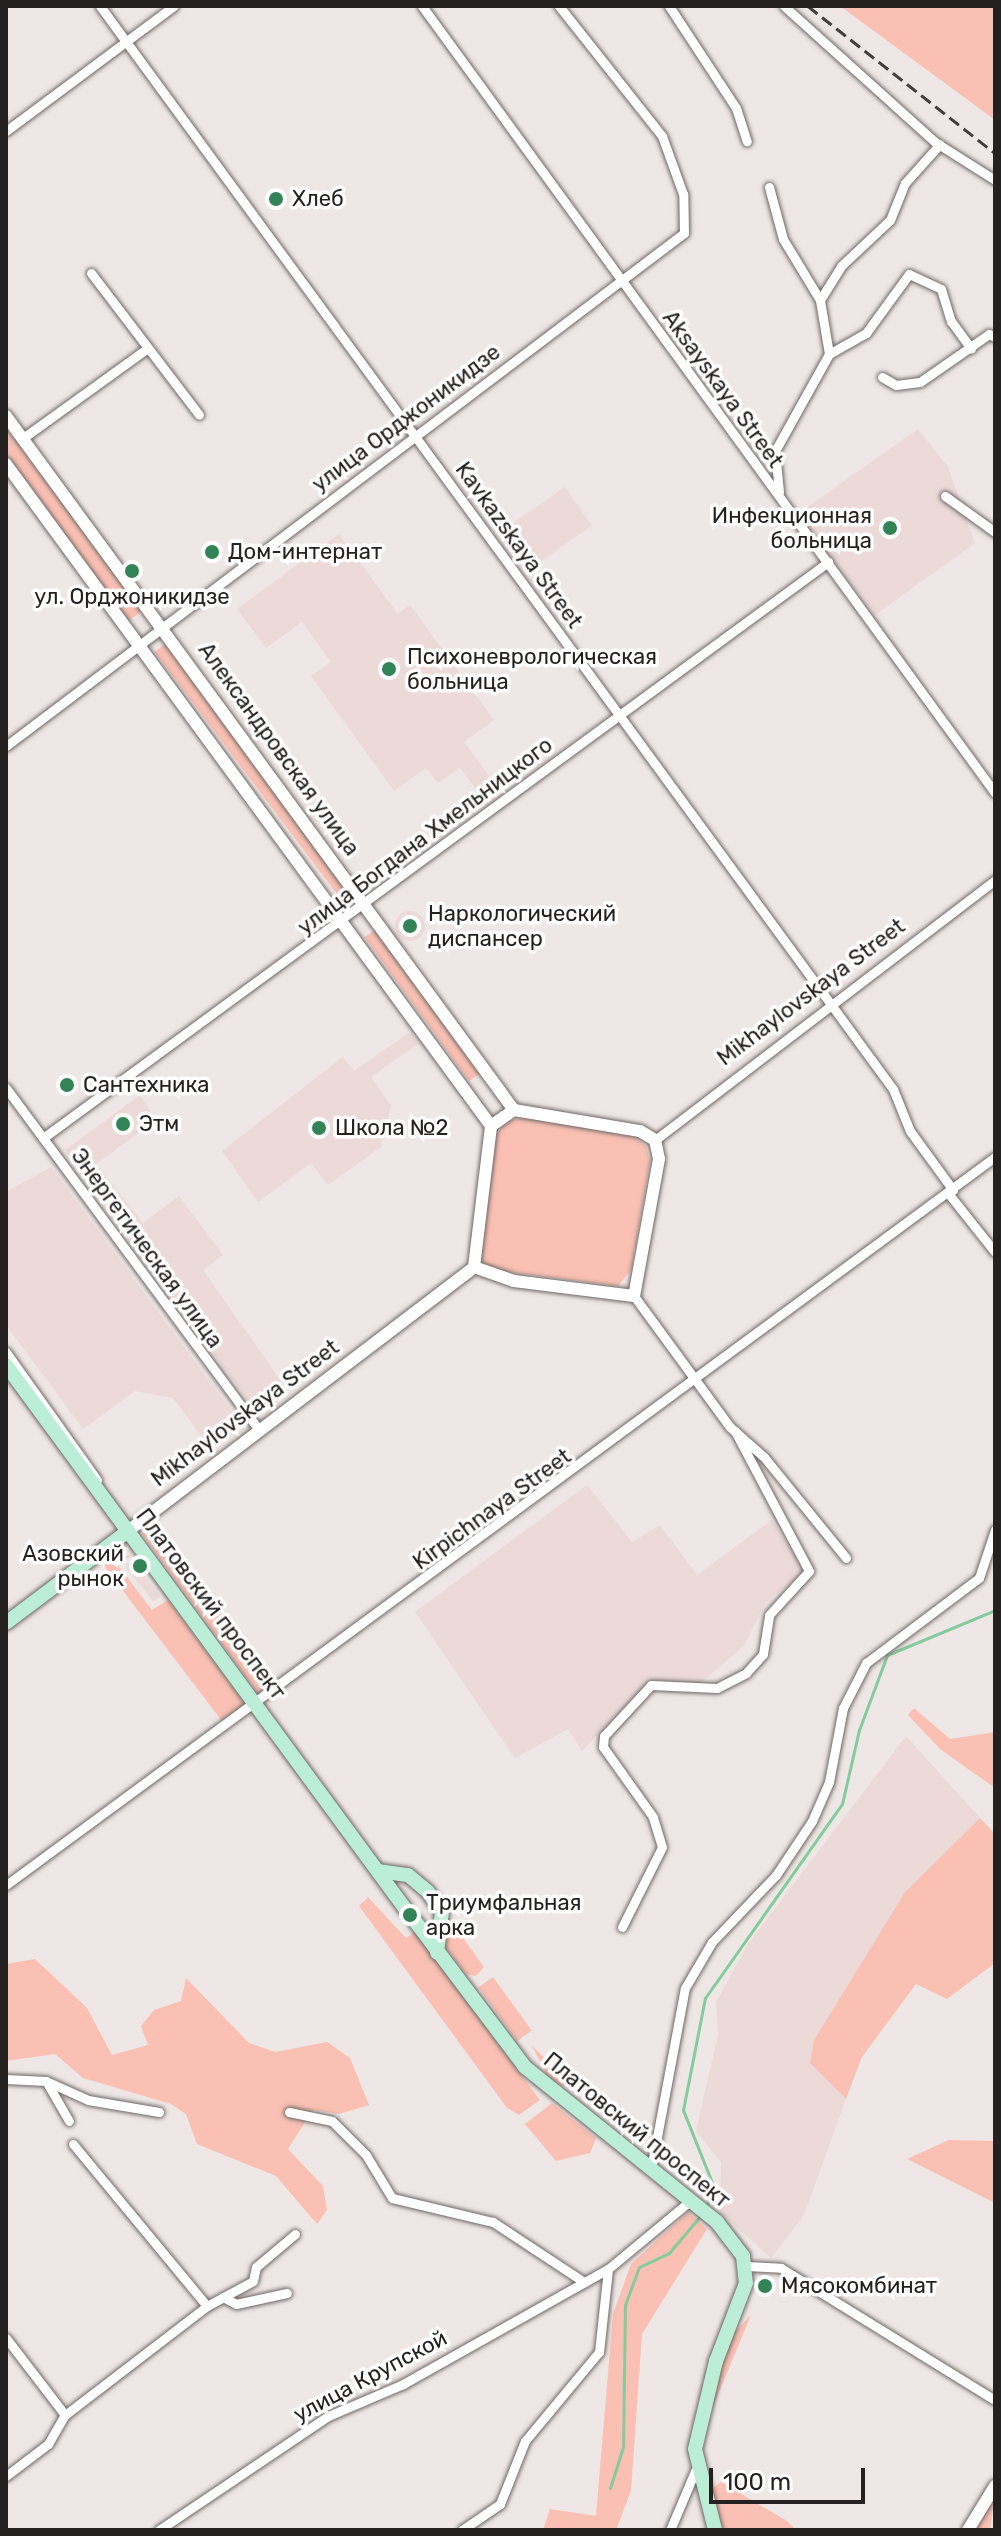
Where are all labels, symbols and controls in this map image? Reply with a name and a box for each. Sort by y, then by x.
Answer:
place label: Хлеб [292,186,344,212]
marker: Хлеб [267,190,285,208]
street label: Aksayskaya Street [657,305,789,473]
street label: улица Орджоникидзе [307,339,505,497]
street label: Kavkazskaya Street [450,457,588,633]
place label: Инфекционная больница [712,502,872,554]
marker: Инфекционная больница [879,517,901,539]
place label: Дом-интернат [228,539,382,565]
marker: Дом-интернат [203,543,221,561]
marker: ул. Орджоникидзе [123,562,141,580]
place label: ул. Орджоникидзе [34,584,230,610]
street label: Александровская улица [193,637,365,861]
place label: Психоневрологическая больница [407,643,657,694]
marker: Психоневрологическая больница [378,658,400,680]
street label: улица Богдана Хмельницкого [292,732,558,940]
place label: Наркологический диспансер [428,900,616,952]
street label: Mikhaylovskaya Street [712,913,910,1071]
marker: Наркологический диспансер [399,915,421,937]
place label: Сантехника [83,1072,209,1098]
marker: Сантехника [58,1076,76,1094]
place label: Этм [139,1111,179,1137]
marker: Этм [114,1115,132,1133]
place label: Школа №2 [335,1115,448,1141]
marker: Школа №2 [310,1119,328,1137]
street label: Энергетическая улица [66,1143,228,1353]
street label: Mikhaylovskaya Street [146,1334,344,1492]
street label: Kirpichnaya Street [408,1443,576,1575]
street label: Платовский проспект [131,1503,291,1705]
place label: Азовский рынок [22,1540,124,1592]
marker: Азовский рынок [131,1557,149,1575]
place label: Триумфальная арка [426,1889,582,1940]
marker: Триумфальная арка [401,1906,419,1924]
street label: Платовский проспект [538,2047,736,2213]
place label: Мясокомбинат [781,2273,937,2299]
marker: Мясокомбинат [756,2277,774,2295]
street label: улица Крупской [289,2324,451,2428]
scale bar [713,2452,869,2502]
text: 100 m [723,2468,791,2496]

